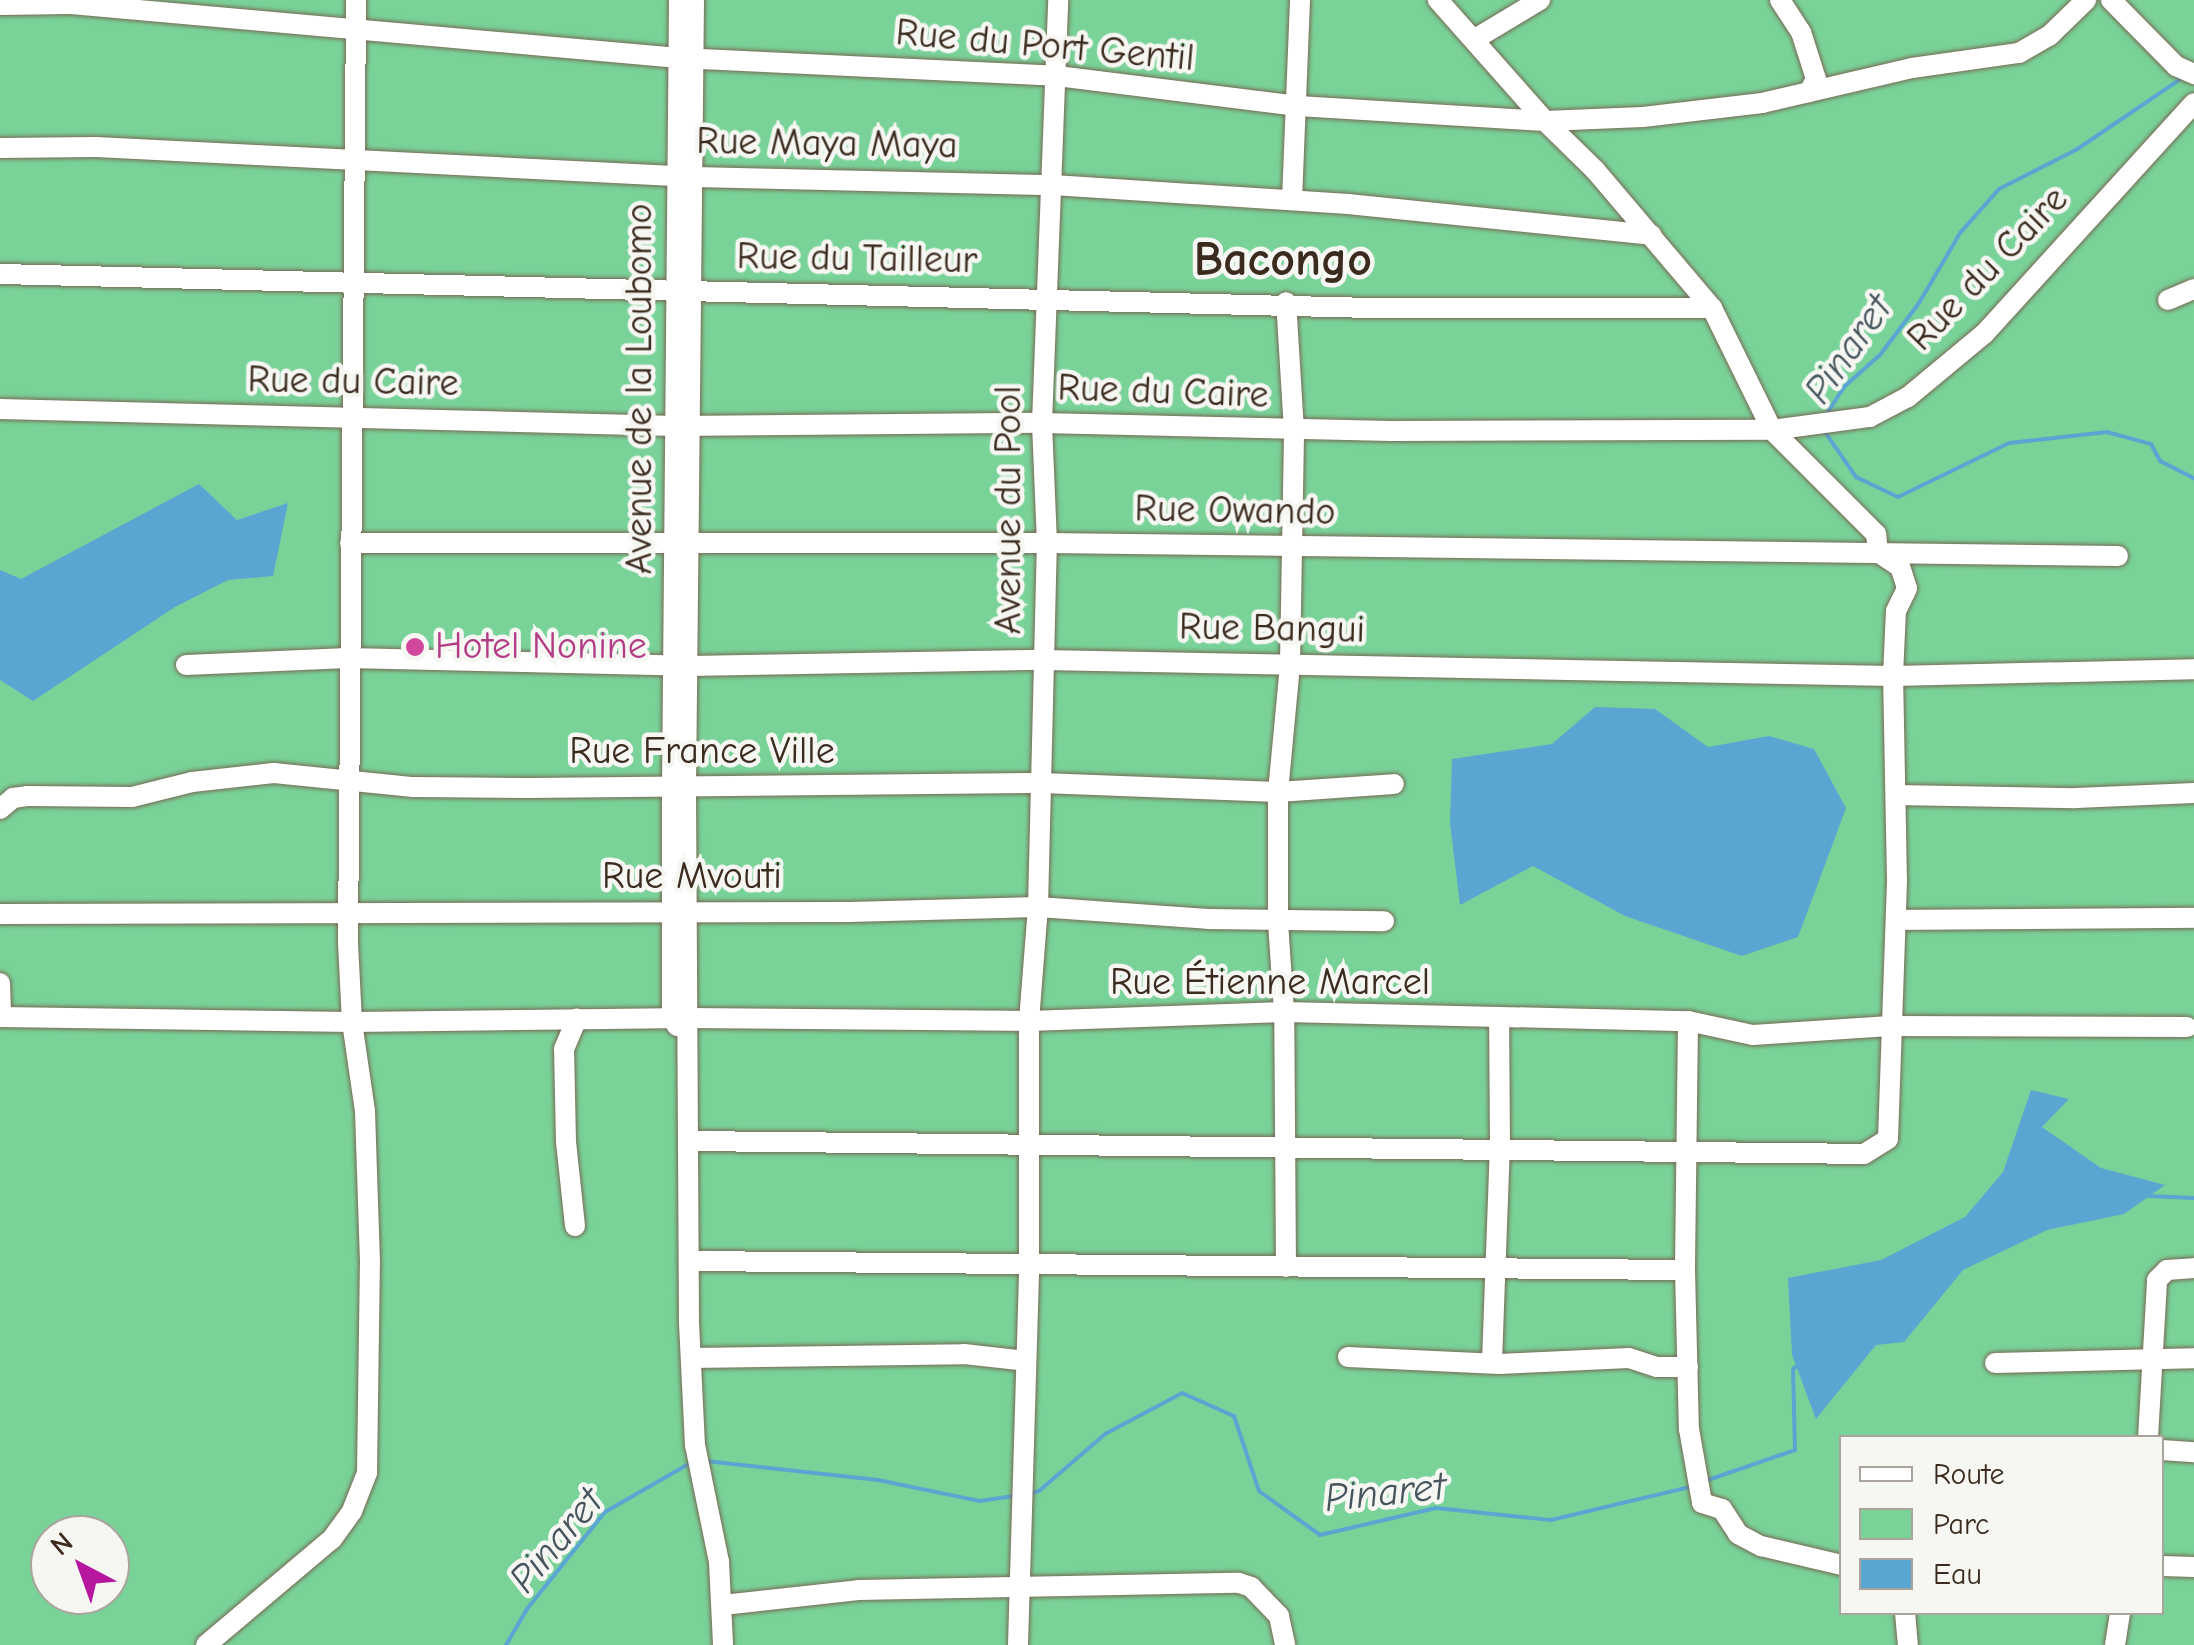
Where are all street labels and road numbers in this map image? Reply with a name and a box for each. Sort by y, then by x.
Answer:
street label: Rue du Port Gentil [894,10,1196,82]
street label: Rue Maya Maya [696,119,958,169]
street label: Rue du Caire [1898,177,2078,361]
street label: Avenue de la Loubomo [617,204,663,574]
street label: Rue du Tailleur [736,234,978,284]
street label: Rue du Caire [247,357,459,407]
street label: Rue du Caire [1057,366,1269,418]
street label: Avenue du Pool [986,386,1032,634]
street label: Rue Owando [1134,486,1336,536]
street label: Rue Bangui [1179,605,1365,653]
street label: Rue France Ville [569,729,835,775]
street label: Rue Mvouti [602,854,782,900]
street label: Rue Étienne Marcel [1110,960,1430,1006]

